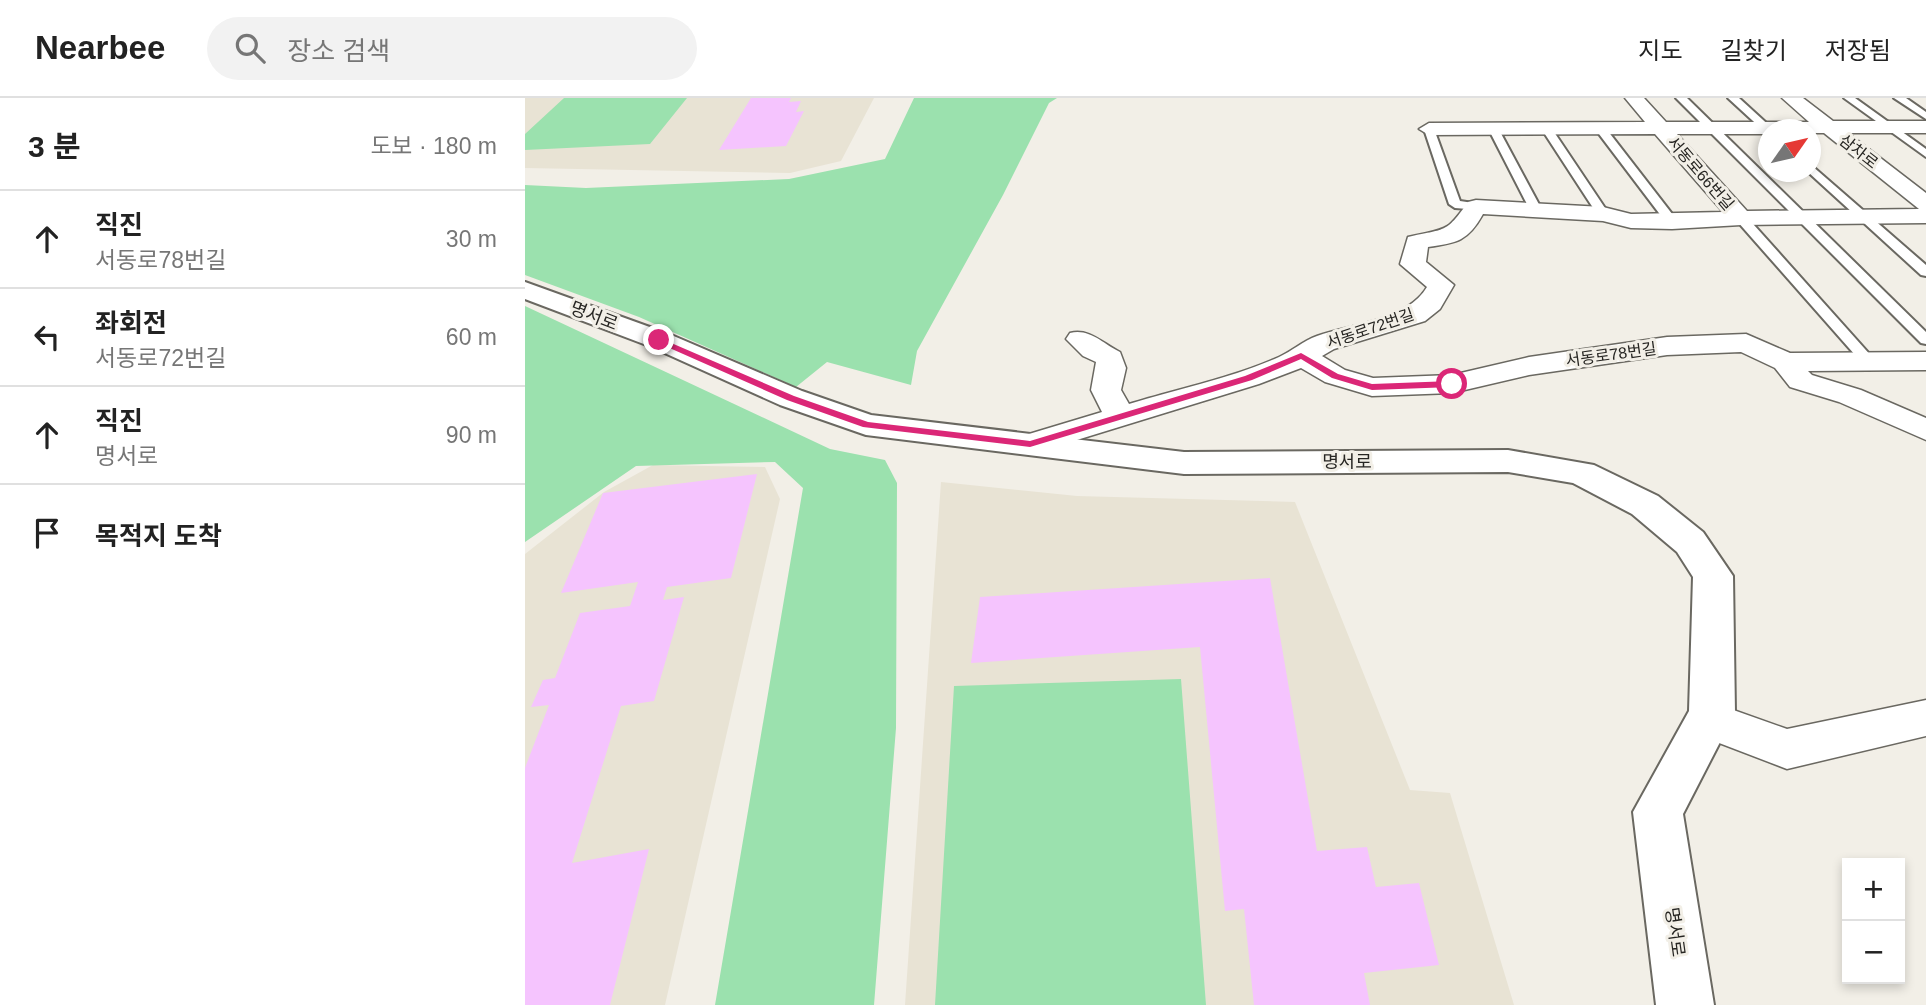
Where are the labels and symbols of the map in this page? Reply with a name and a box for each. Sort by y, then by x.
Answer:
north arrow [1758,119,1821,182]
street label: 삼차로 [1836,131,1882,172]
street label: 서동로66번길 [1664,133,1737,213]
street label: 명서로 [567,298,621,334]
street label: 서동로72번길 [1324,306,1416,351]
route end [643,324,674,355]
street label: 서동로78번길 [1565,340,1658,369]
route start [1436,368,1467,399]
street label: 명서로 [1322,452,1372,472]
street label: 명서로 [1662,906,1688,958]

